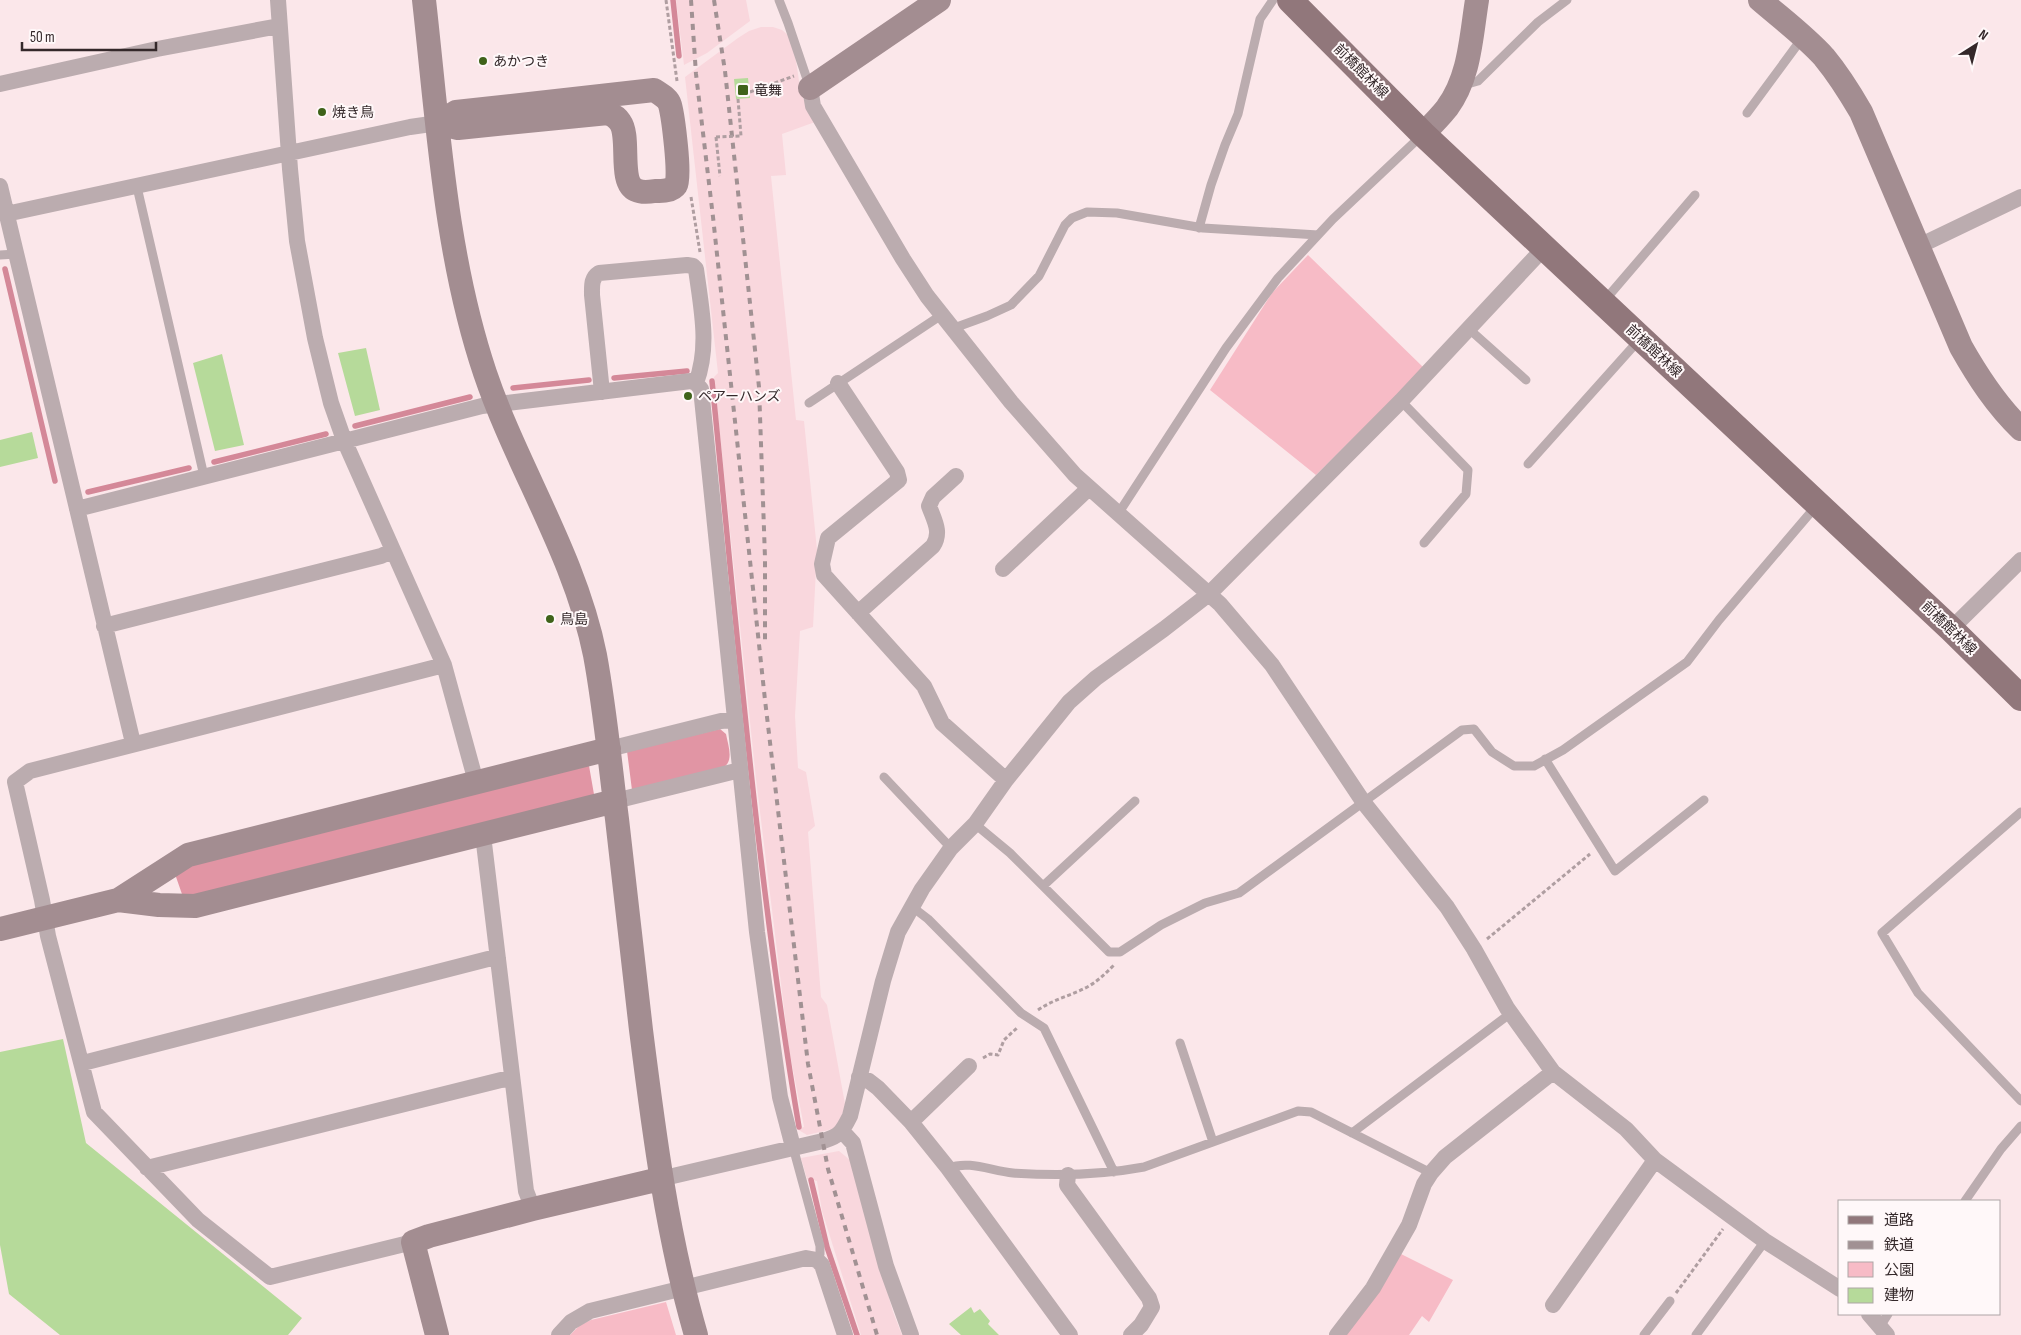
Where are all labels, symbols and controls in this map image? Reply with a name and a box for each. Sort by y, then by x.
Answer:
scale bar [22,20,156,52]
north arrow [1951,20,2001,70]
text: N [1975,26,1991,44]
text: 50 m [30,28,55,47]
street label: 前橋館林線 [1330,40,1392,102]
place label: あかつき [493,53,549,70]
marker: あかつき [477,55,489,67]
place label: 竜舞 [754,82,782,99]
marker: 竜舞 [736,83,750,97]
place label: 焼き鳥 [332,104,374,121]
marker: 焼き鳥 [316,106,328,118]
street label: 前橋館林線 [1623,321,1685,381]
place label: ペアーハンズ [698,388,781,405]
marker: ペアーハンズ [682,390,694,402]
street label: 前橋館林線 [1918,598,1980,658]
place label: 鳥島 [560,611,588,628]
marker: 鳥島 [544,613,556,625]
legend [1838,1200,2001,1315]
text: 道路 [1884,1211,1914,1230]
text: 鉄道 [1884,1236,1914,1255]
text: 公園 [1884,1261,1914,1280]
text: 建物 [1884,1286,1914,1305]

